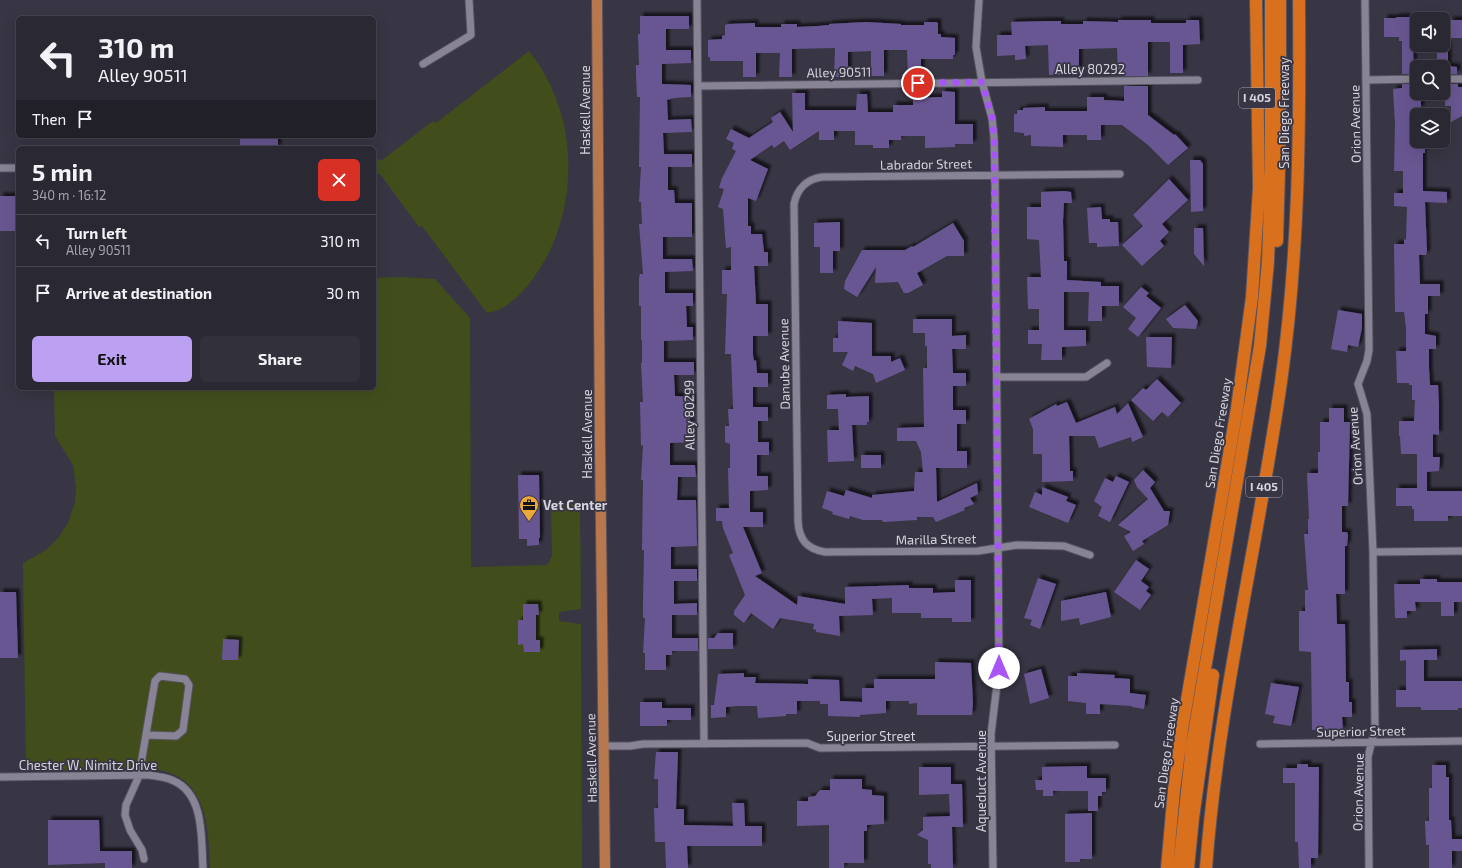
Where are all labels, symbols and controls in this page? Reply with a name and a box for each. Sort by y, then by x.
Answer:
map controls [1410,12,1450,148]
button: sound [1410,12,1450,52]
text: 310 m [98,30,174,64]
icon: left [32,32,84,84]
street label: San Diego Freeway [1276,57,1292,169]
button: search [1410,60,1450,100]
street label: Alley 80292 [1055,61,1125,77]
street label: Alley 90511 [806,63,872,81]
text: Alley 90511 [98,64,188,86]
street label: Haskell Avenue [577,65,593,155]
pin [901,66,935,100]
icon: arrive [907,72,929,94]
street label: Orion Avenue [1346,85,1364,163]
road number: I 405 [1239,88,1275,108]
icon: arrive [74,108,96,130]
button: layers [1410,108,1450,148]
text: Then [32,110,66,128]
street label: Labrador Street [880,155,972,173]
text: 5 min [32,157,93,186]
button: close [318,159,360,201]
text: 340 m · 16:12 [32,187,106,203]
text: Turn left [66,224,127,242]
icon: left [32,230,54,252]
text: 310 m [320,232,360,250]
text: Alley 90511 [66,242,131,258]
icon: arrive [32,282,54,304]
text: Arrive at destination [66,284,212,302]
text: 30 m [326,284,360,302]
street label: Danube Avenue [775,318,793,410]
button: Exit [32,336,192,382]
button: Share [200,336,360,382]
street label: San Diego Freeway [1201,376,1235,489]
street label: Alley 80299 [680,380,698,450]
street label: Haskell Avenue [579,389,595,479]
street label: Orion Avenue [1344,406,1366,486]
road number: I 405 [1246,477,1282,497]
office icon: Vet Center [518,494,540,522]
place label: Vet Center [543,497,608,513]
street label: Marilla Street [895,530,977,548]
position arrow [978,647,1020,689]
street label: San Diego Freeway [1150,696,1182,809]
street label: Haskell Avenue [582,713,600,803]
street label: Superior Street [1316,722,1406,740]
street label: Superior Street [826,728,916,744]
street label: Aqueduct Avenue [973,730,989,832]
street label: Orion Avenue [1349,753,1367,831]
street label: Chester W. Nimitz Drive [19,757,157,773]

